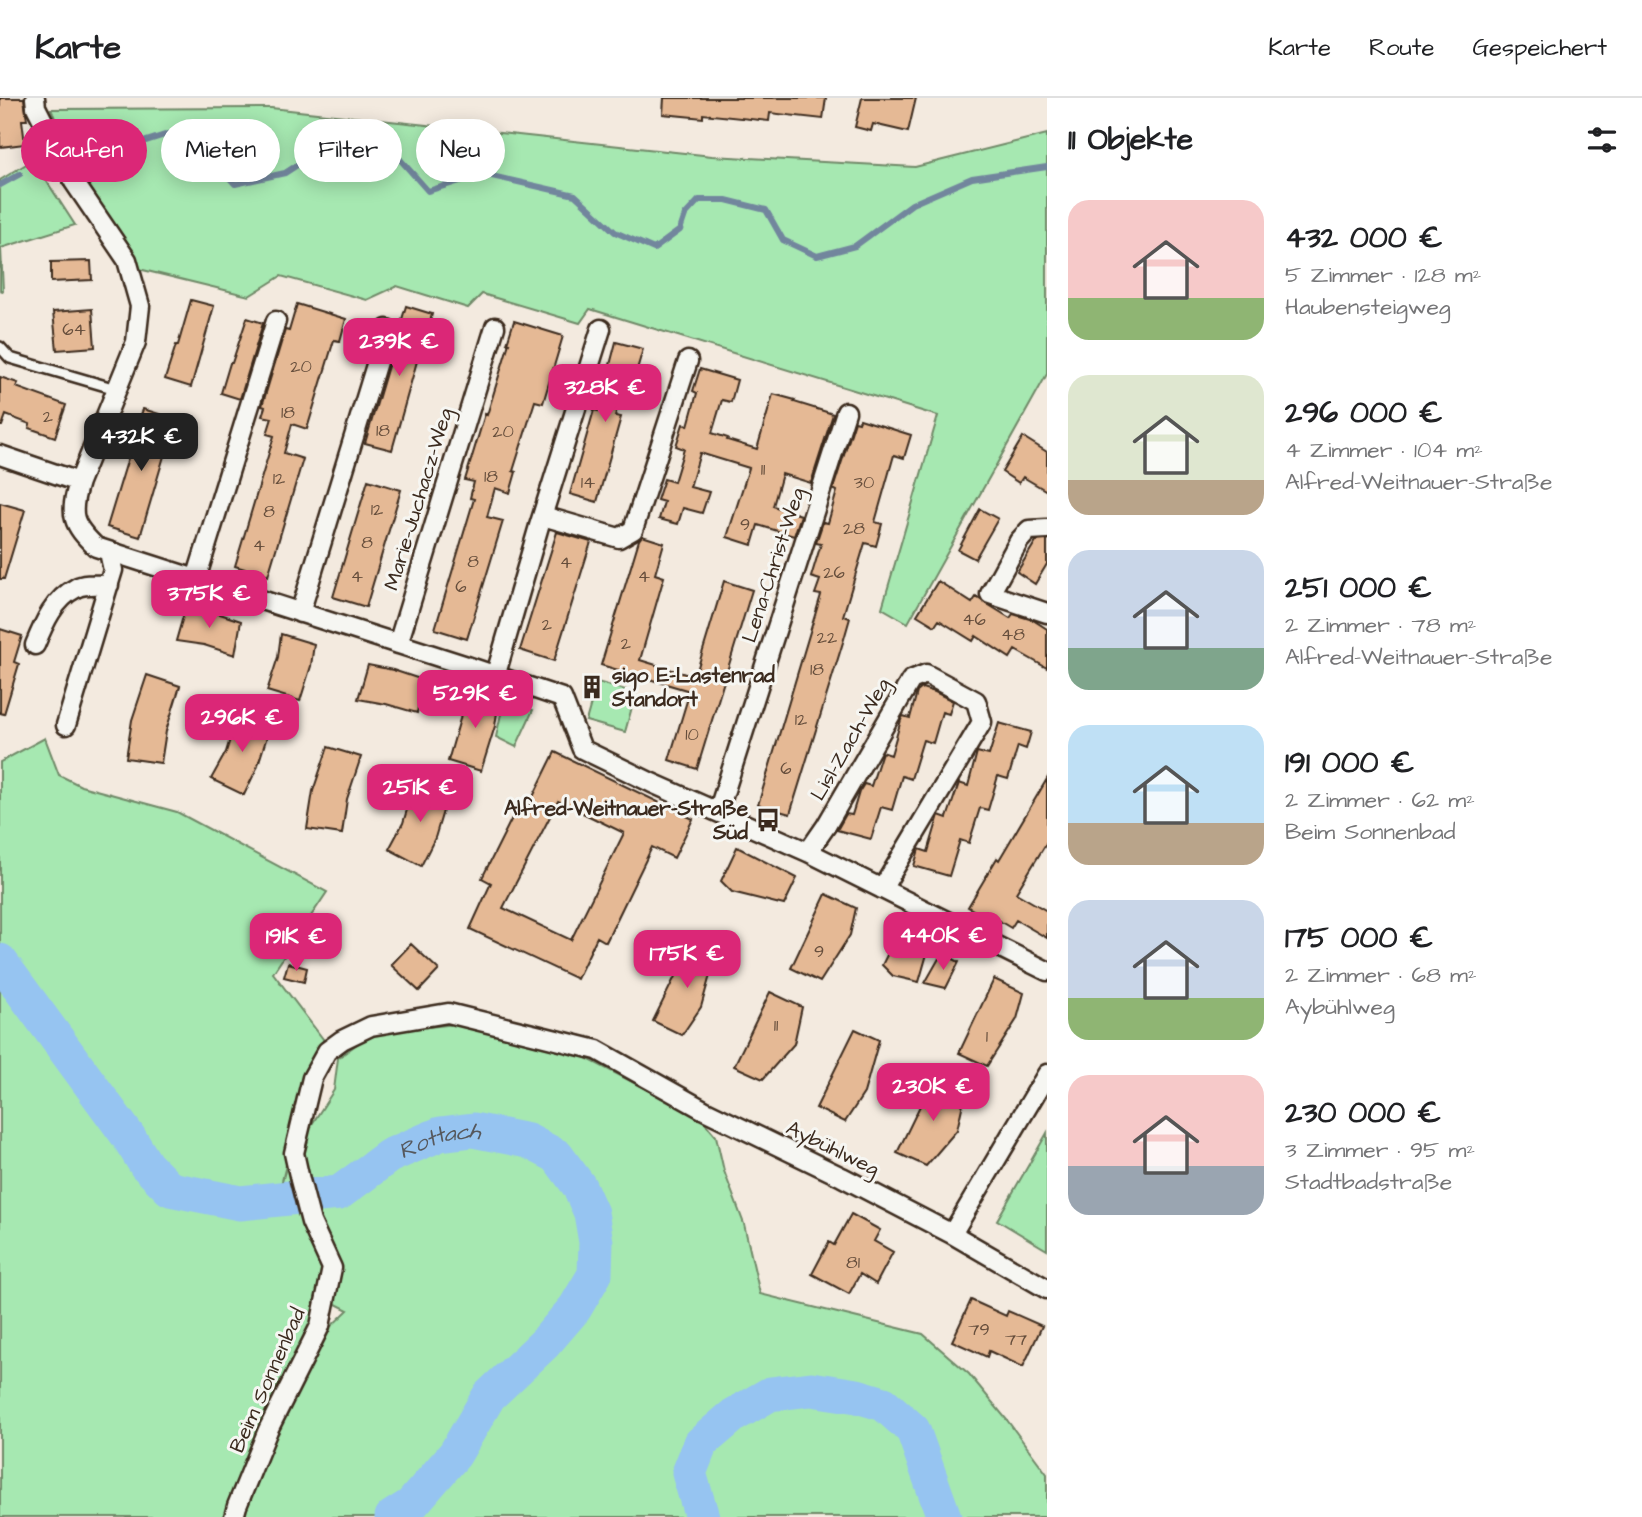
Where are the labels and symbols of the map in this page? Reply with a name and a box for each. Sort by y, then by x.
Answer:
house number: 64 [62,317,86,342]
pin: 239K € [342,318,456,378]
house number: 20 [290,354,312,379]
pin: 328K € [548,364,662,424]
house number: 18 [281,400,295,425]
house number: 2 [43,404,54,429]
street label: Marie-Juchacz-Weg [377,404,462,594]
pin: 432K € [84,414,198,473]
house number: 18 [376,418,390,443]
house number: 20 [492,419,514,444]
house number: 11 [761,457,765,482]
house number: 18 [484,464,498,489]
house number: 12 [273,466,286,491]
house number: 14 [581,470,595,495]
house number: 30 [854,470,874,495]
street label: Lena-Christ-Weg [735,484,814,647]
house number: 12 [371,497,384,522]
house number: 8 [263,499,275,524]
house number: 9 [740,512,750,537]
house number: 28 [843,516,865,541]
house number: 8 [361,530,373,555]
house number: 4 [253,533,265,558]
house number: 8 [467,549,479,574]
house number: 4 [560,550,572,575]
house number: 26 [823,560,845,585]
house number: 4 [351,564,363,589]
house number: 4 [638,564,650,589]
pin: 375K € [152,570,266,630]
house number: 6 [455,574,467,599]
house number: 46 [962,607,986,632]
house number: 2 [542,612,553,637]
house number: 48 [1001,622,1025,647]
house number: 22 [817,625,838,650]
house number: 2 [621,631,632,656]
house number: 18 [810,657,824,682]
place label: sigo E-Lastenrad Standort [611,661,775,714]
pin: 529K € [418,670,532,730]
street label: Lisl-Zach-Weg [804,672,899,807]
building icon: sigo E-Lastenrad Standort [578,673,606,701]
pin: 296K € [185,694,299,754]
house number: 12 [795,707,808,732]
house number: 10 [685,722,699,747]
house number: 6 [780,756,792,781]
pin: 251K € [363,764,477,824]
place label: Alfred-Weitnauer-Straße Süd [504,794,749,847]
bus stop icon: Alfred-Weitnauer-Straße Süd [754,806,782,834]
pin: 440K € [886,912,1000,972]
pin: 191K € [239,914,353,973]
pin: 175K € [630,930,744,990]
house number: 9 [814,939,824,964]
house number: 11 [774,1013,778,1038]
house number: 1 [986,1024,988,1049]
pin: 230K € [876,1063,990,1123]
street label: Aybühlweg [780,1113,884,1185]
water label: Rottach [393,1115,485,1167]
house number: 81 [846,1250,860,1275]
street label: Beim Sonnenbad [223,1303,312,1457]
house number: 79 [968,1317,990,1342]
house number: 77 [1005,1327,1027,1352]

